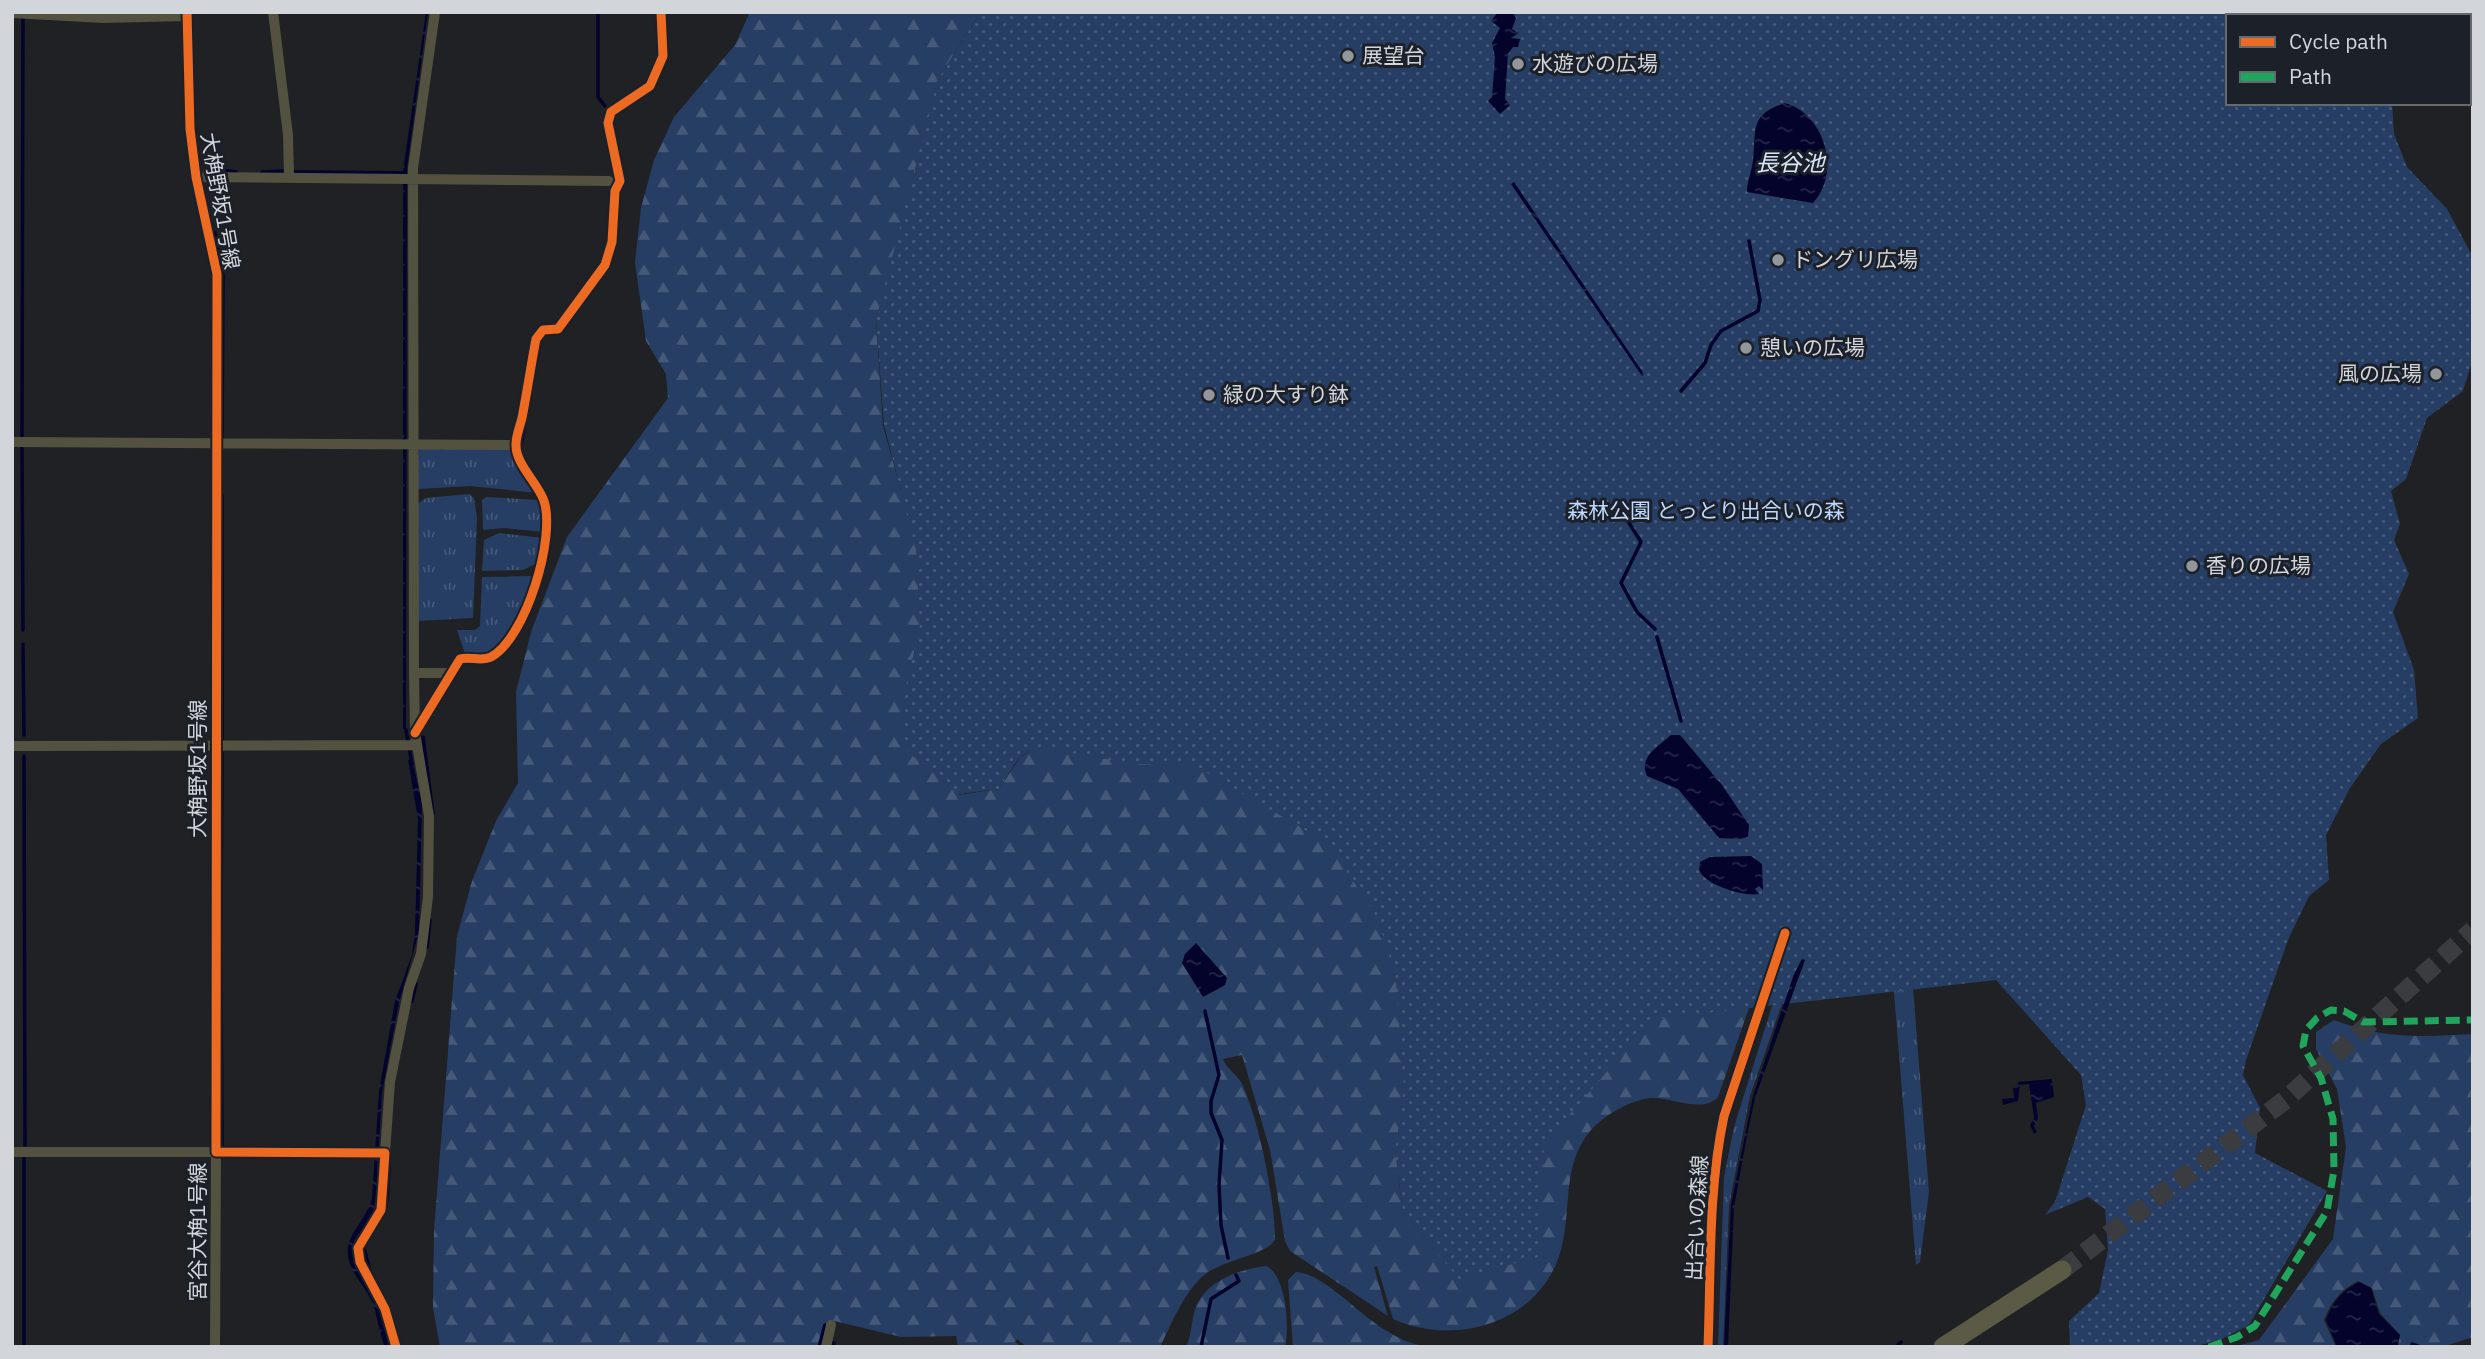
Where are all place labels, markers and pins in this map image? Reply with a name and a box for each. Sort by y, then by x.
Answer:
place label: 展望台 [1362,41,1425,69]
marker: 展望台 [1340,48,1356,64]
place label: 水遊びの広場 [1532,49,1658,77]
marker: 水遊びの広場 [1510,56,1526,72]
place label: ドングリ広場 [1792,245,1918,273]
marker: ドングリ広場 [1770,252,1786,268]
place label: 憩いの広場 [1760,333,1865,361]
marker: 憩いの広場 [1738,340,1754,356]
place label: 風の広場 [2338,359,2422,387]
marker: 風の広場 [2428,366,2444,382]
place label: 緑の大すり鉢 [1223,380,1349,408]
marker: 緑の大すり鉢 [1201,387,1217,403]
place label: 香りの広場 [2206,551,2311,579]
marker: 香りの広場 [2184,558,2200,574]

